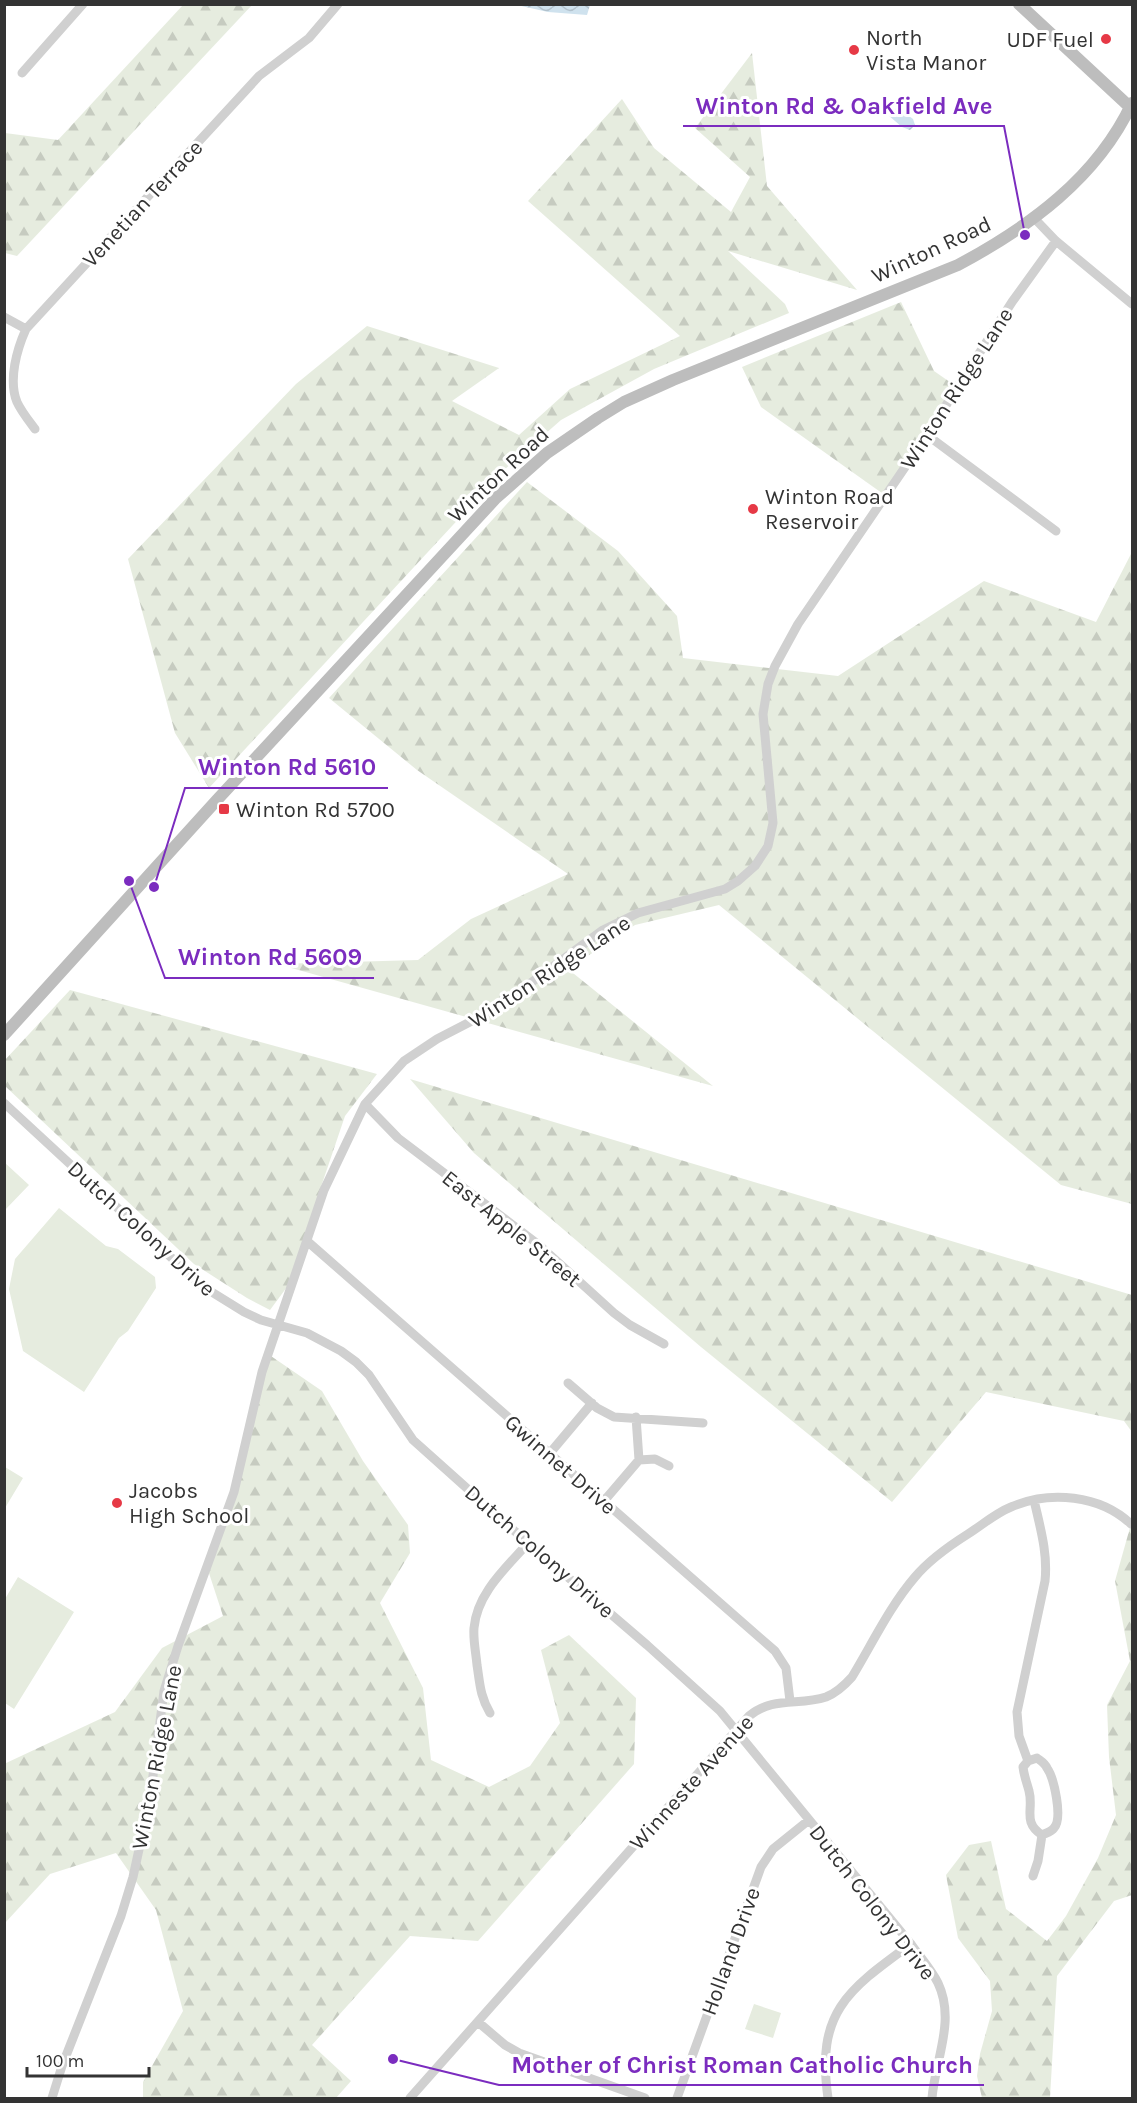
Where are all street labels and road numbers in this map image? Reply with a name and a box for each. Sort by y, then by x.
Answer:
street label: Venetian Terrace [77,135,208,273]
street label: Winton Road [867,211,995,289]
street label: Winton Ridge Lane [895,303,1019,474]
street label: Winton Road [443,421,555,528]
street label: Winton Ridge Lane [464,910,635,1034]
street label: Dutch Colony Drive [62,1156,221,1302]
street label: East Apple Street [437,1165,586,1293]
street label: Gwinnet Drive [499,1409,621,1520]
street label: Dutch Colony Drive [459,1480,619,1624]
street label: Winton Ridge Lane [126,1663,188,1852]
street label: Winneste Avenue [624,1710,759,1856]
street label: Dutch Colony Drive [804,1820,941,1985]
street label: Holland Drive [696,1884,766,2019]

